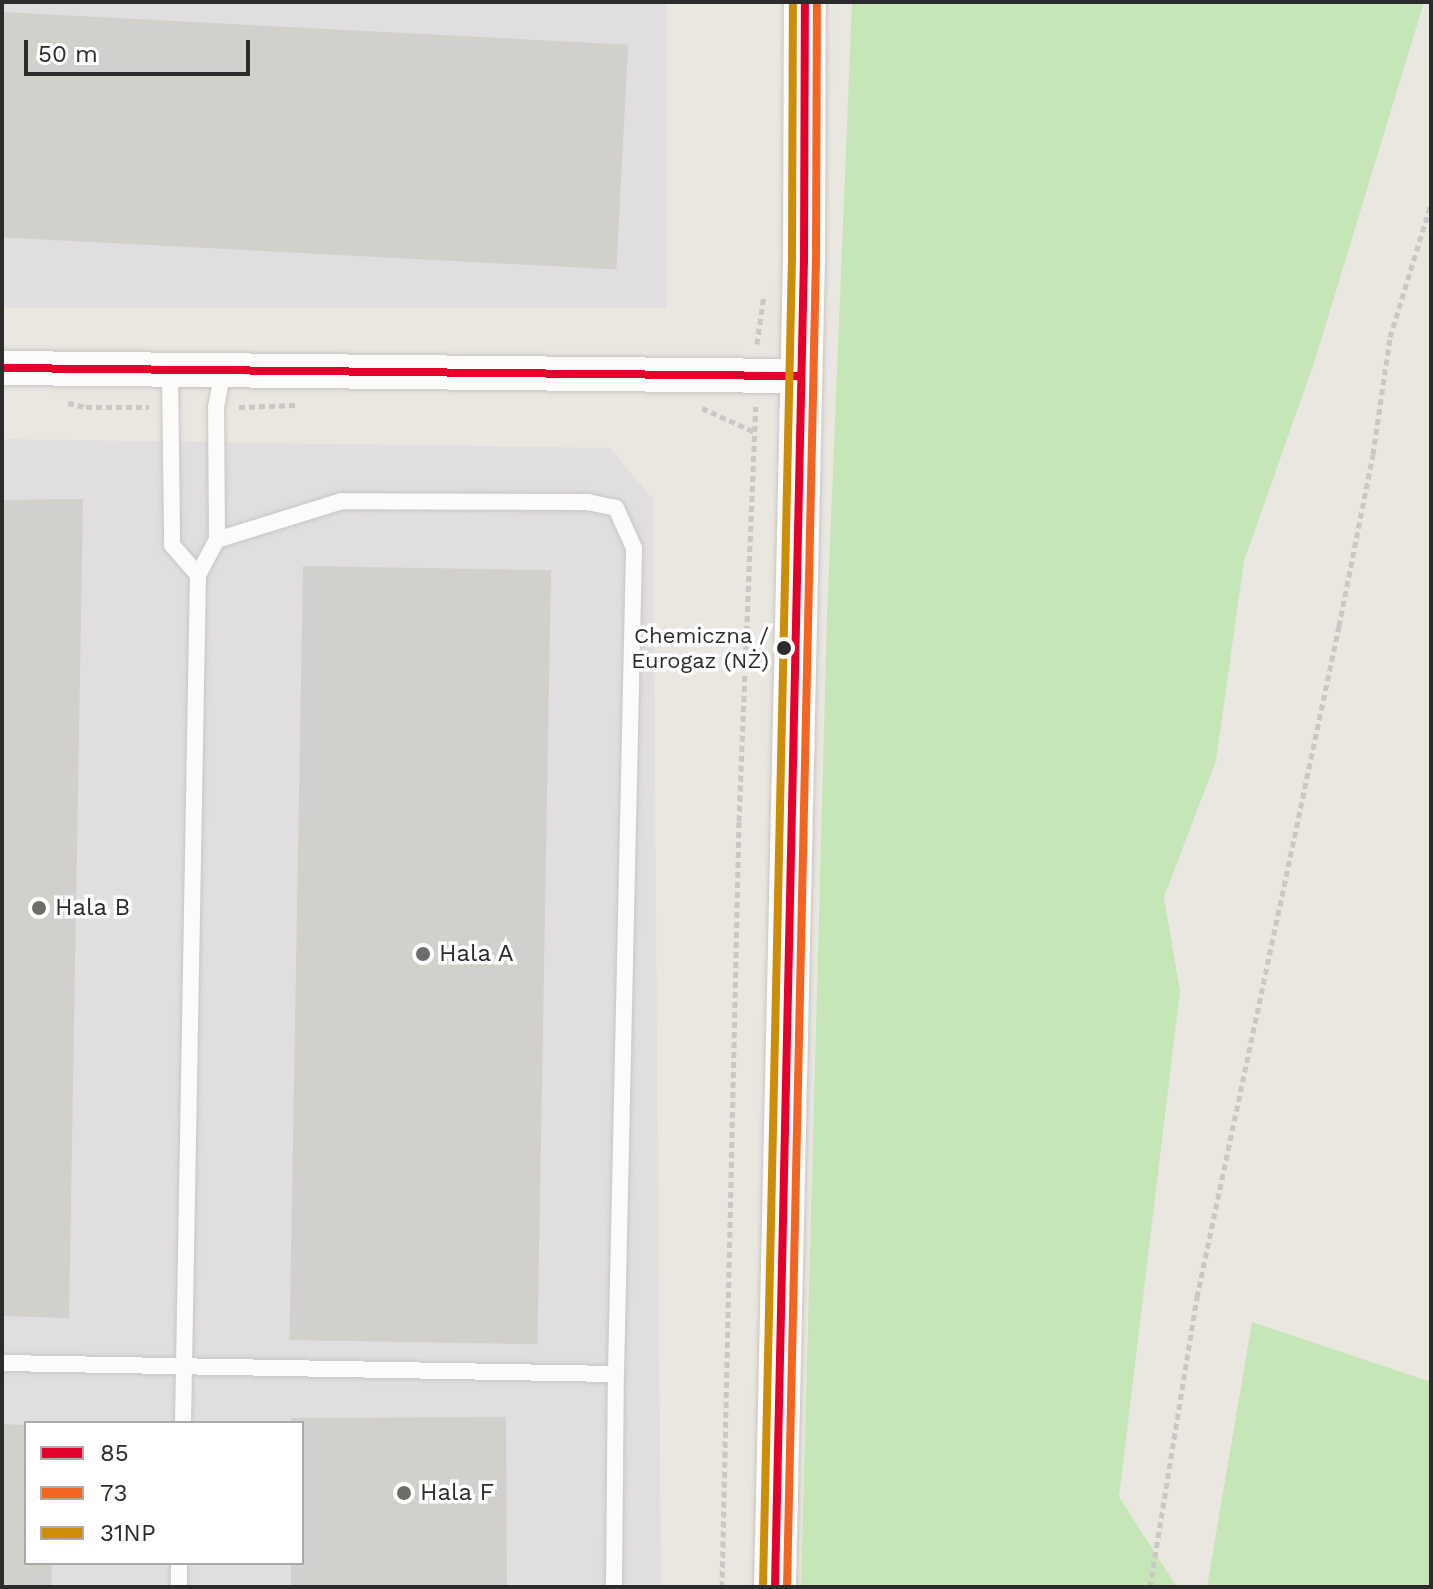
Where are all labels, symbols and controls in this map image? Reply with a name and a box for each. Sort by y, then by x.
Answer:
scale bar [28,24,254,74]
text: 50 m [38,40,98,68]
place label: Chemiczna / Eurogaz (NŻ) [631,622,769,674]
marker: Chemiczna / Eurogaz (NŻ) [776,640,792,656]
place label: Hala B [55,894,131,922]
marker: Hala B [30,899,48,917]
place label: Hala A [439,940,515,968]
marker: Hala A [414,945,432,963]
legend [24,1421,304,1565]
text: 85 [100,1439,129,1467]
text: 73 [100,1479,127,1507]
place label: Hala F [420,1479,495,1507]
marker: Hala F [395,1484,413,1502]
text: 31NP [100,1519,156,1547]

